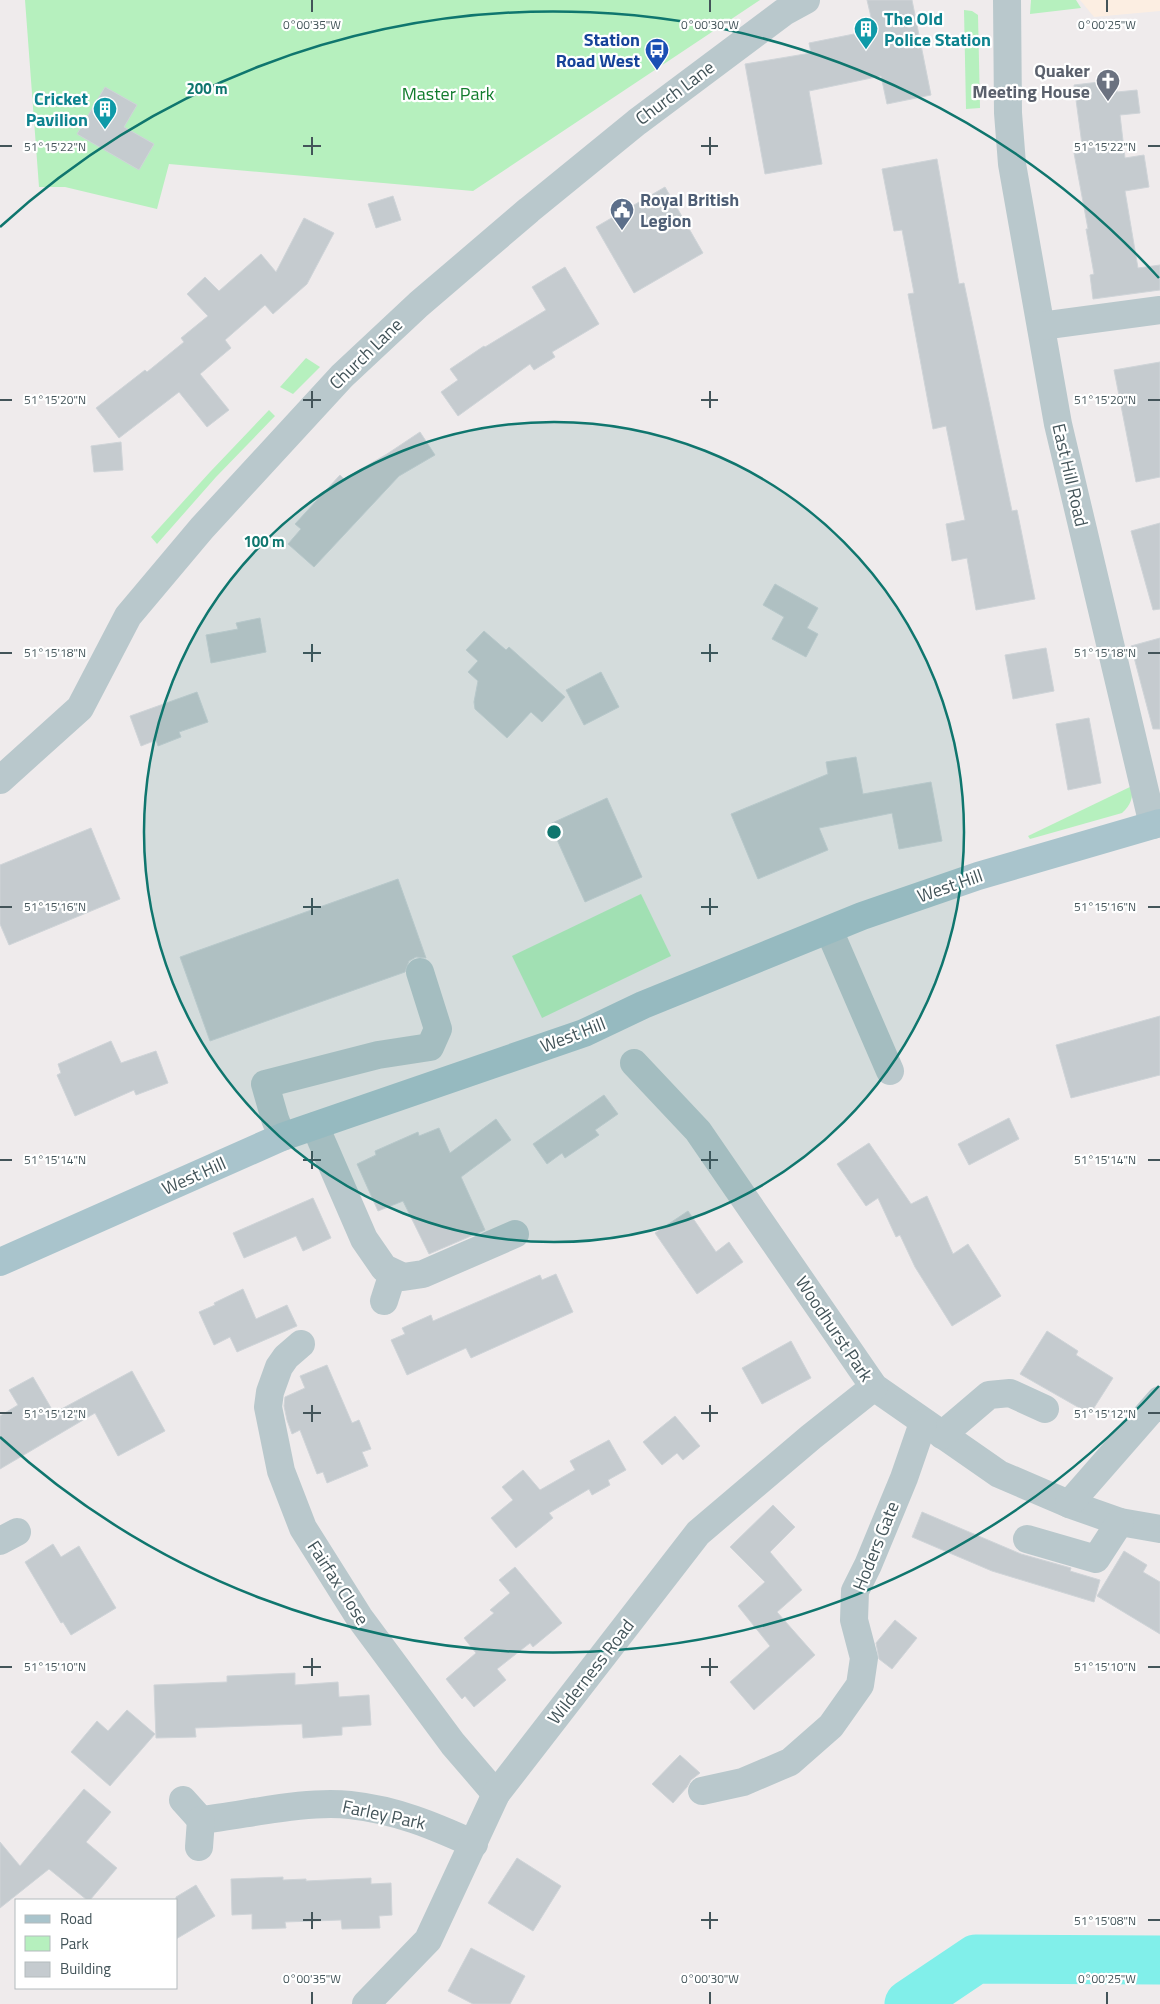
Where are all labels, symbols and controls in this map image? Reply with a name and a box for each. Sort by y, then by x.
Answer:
place label: The Old Police Station [884,5,991,53]
text: 0°00'35"W [283,15,341,34]
text: 0°00'30"W [681,15,739,34]
text: 0°00'25"W [1078,15,1136,34]
building icon: The Old Police Station [853,16,879,50]
place label: Station Road West [556,26,640,74]
bus stop icon: Station Road West [644,37,670,71]
street label: Church Lane [629,54,720,131]
place label: Quaker Meeting House [972,57,1090,105]
church icon: Quaker Meeting House [1095,68,1121,102]
text: 200 m [186,77,228,100]
park label: Master Park [402,80,495,107]
place label: Cricket Pavilion [26,85,88,133]
building icon: Cricket Pavilion [92,96,118,130]
text: 51°15'22"N [24,137,86,156]
text: 51°15'22"N [1074,137,1136,156]
place label: Royal British Legion [640,186,739,234]
public building icon: Royal British Legion [609,197,635,231]
street label: Church Lane [323,312,408,396]
text: 51°15'20"N [24,390,86,409]
text: 51°15'20"N [1074,390,1136,409]
street label: East Hill Road [1046,421,1095,529]
text: 100 m [243,530,285,553]
text: 51°15'18"N [24,643,86,662]
text: 51°15'18"N [1074,643,1136,662]
centre of rings [545,823,563,841]
street label: West Hill [913,862,986,909]
text: 51°15'16"N [24,897,86,916]
text: 51°15'16"N [1074,897,1136,916]
street label: West Hill [536,1010,609,1059]
street label: West Hill [157,1149,230,1202]
text: 51°15'14"N [24,1150,86,1169]
text: 51°15'14"N [1074,1150,1136,1169]
street label: Woodhurst Park [789,1270,880,1387]
text: 51°15'12"N [24,1404,86,1423]
text: 51°15'12"N [1074,1404,1136,1423]
street label: Hoders Gate [845,1497,906,1595]
street label: Fairfax Close [301,1535,376,1630]
street label: Wilderness Road [541,1613,640,1730]
text: 51°15'10"N [24,1657,86,1676]
text: 51°15'10"N [1074,1657,1136,1676]
street label: Farley Park [340,1793,429,1837]
legend [15,1899,178,1989]
text: Road [60,1907,92,1930]
text: 51°15'08"N [1074,1911,1136,1930]
text: Park [60,1932,89,1955]
text: Building [60,1957,111,1980]
text: 0°00'35"W [283,1969,341,1988]
text: 0°00'30"W [681,1969,739,1988]
text: 0°00'25"W [1078,1969,1136,1988]

